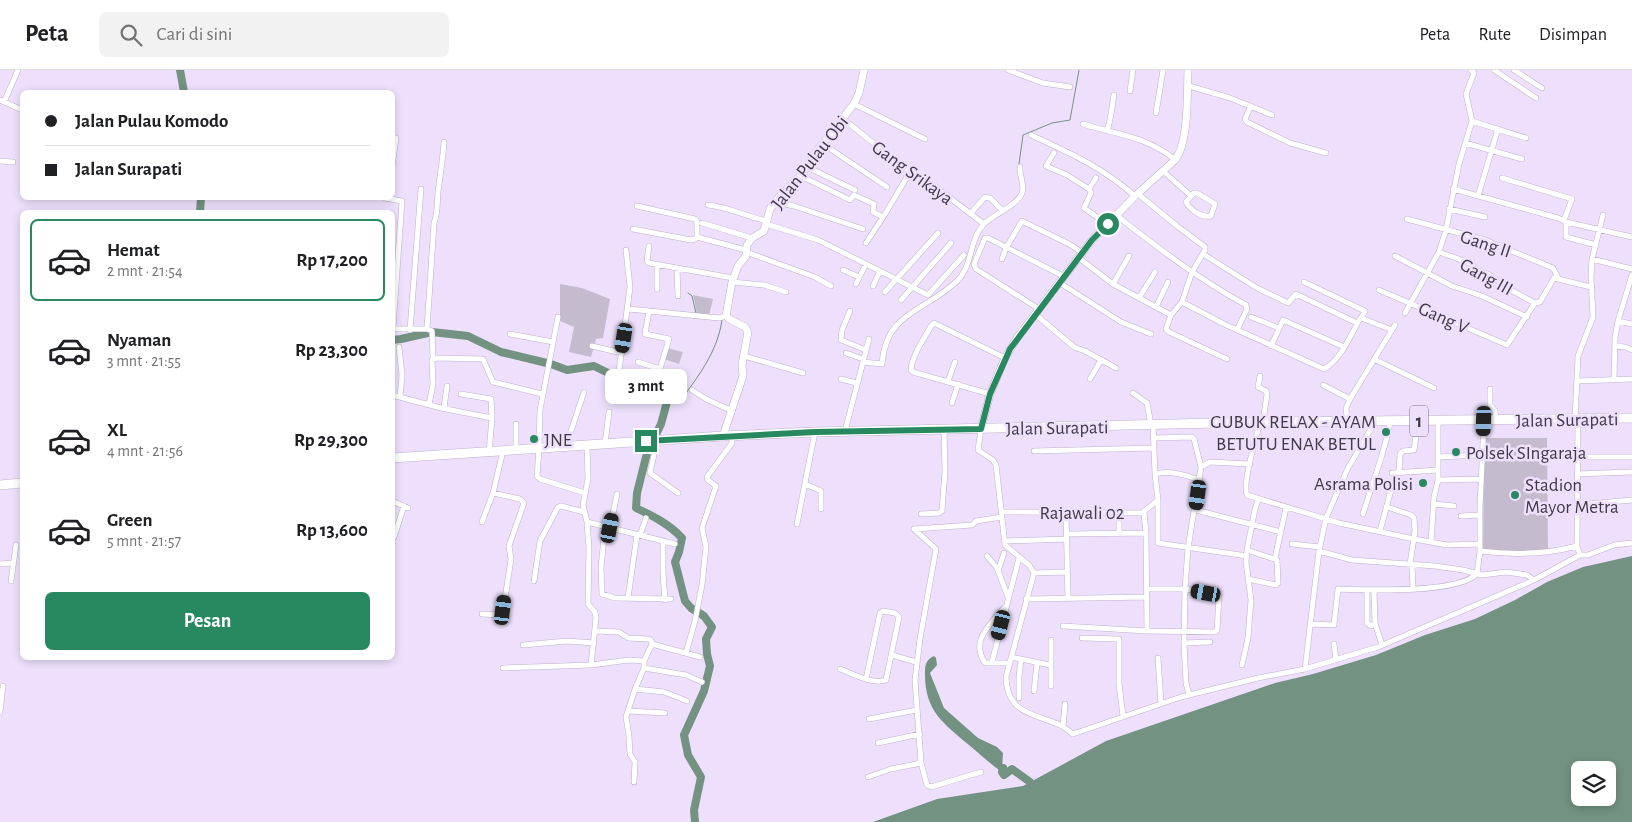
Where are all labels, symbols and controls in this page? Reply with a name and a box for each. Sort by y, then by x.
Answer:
search box [99,12,449,57]
icon: search [117,21,145,49]
text: Peta [25,22,69,46]
text: Cari di sini [157,25,232,44]
text: Peta [1419,26,1450,44]
text: Rute [1478,26,1511,44]
text: Disimpan [1539,26,1607,44]
text: Jalan Pulau Komodo [75,112,228,131]
street label: Jalan Pulau Obi [768,113,852,213]
street label: Gang Srikaya [868,138,956,209]
text: Jalan Surapati [75,160,182,179]
route start [1097,213,1119,235]
street label: Gang II [1458,227,1513,262]
icon: car [47,238,92,283]
text: Hemat [107,241,160,260]
text: Rp 17,200 [296,251,368,270]
street label: Gang III [1457,255,1516,300]
text: 2 mnt · 21:54 [107,263,183,279]
street label: Gang V [1415,299,1472,338]
car [614,322,633,354]
icon: car [47,328,92,373]
text: Nyaman [107,331,171,350]
text: Rp 23,300 [295,341,368,360]
text: 3 mnt · 21:55 [107,353,181,369]
callout: 3 mnt [605,368,687,404]
text: 3 mnt [628,378,664,394]
road number: 1 [1410,406,1428,436]
car [1475,406,1492,436]
street label: Jalan Surapati [1515,410,1619,431]
place label: GUBUK RELAX - AYAM BETUTU ENAK BETUL [1210,413,1376,454]
icon: car [47,418,92,463]
street label: Jalan Surapati [1005,418,1109,439]
text: XL [107,421,127,440]
marker: GUBUK RELAX - AYAM BETUTU ENAK BETUL [1380,426,1392,438]
route end [635,430,657,452]
text: Rp 29,300 [294,431,368,450]
place label: JNE [544,431,572,450]
marker: JNE [528,433,540,445]
text: 4 mnt · 21:56 [107,443,183,459]
place label: Polsek SIngaraja [1466,444,1587,463]
marker: Polsek SIngaraja [1450,446,1462,458]
place label: Asrama Polisi [1314,475,1413,494]
place label: Stadion Mayor Metra [1525,476,1619,517]
marker: Asrama Polisi [1417,477,1429,489]
car [1188,479,1207,511]
marker: Stadion Mayor Metra [1509,489,1521,501]
street label: Rajawali 02 [1040,504,1125,523]
icon: car [47,508,92,553]
text: Green [107,511,153,530]
car [599,512,620,544]
text: Rp 13,600 [296,521,368,540]
text: 5 mnt · 21:57 [107,533,181,549]
car [1189,583,1222,603]
button: Pesan [45,592,370,650]
car [493,594,512,626]
car [990,609,1011,641]
map controls [1571,761,1616,806]
button: layers [1571,761,1616,806]

